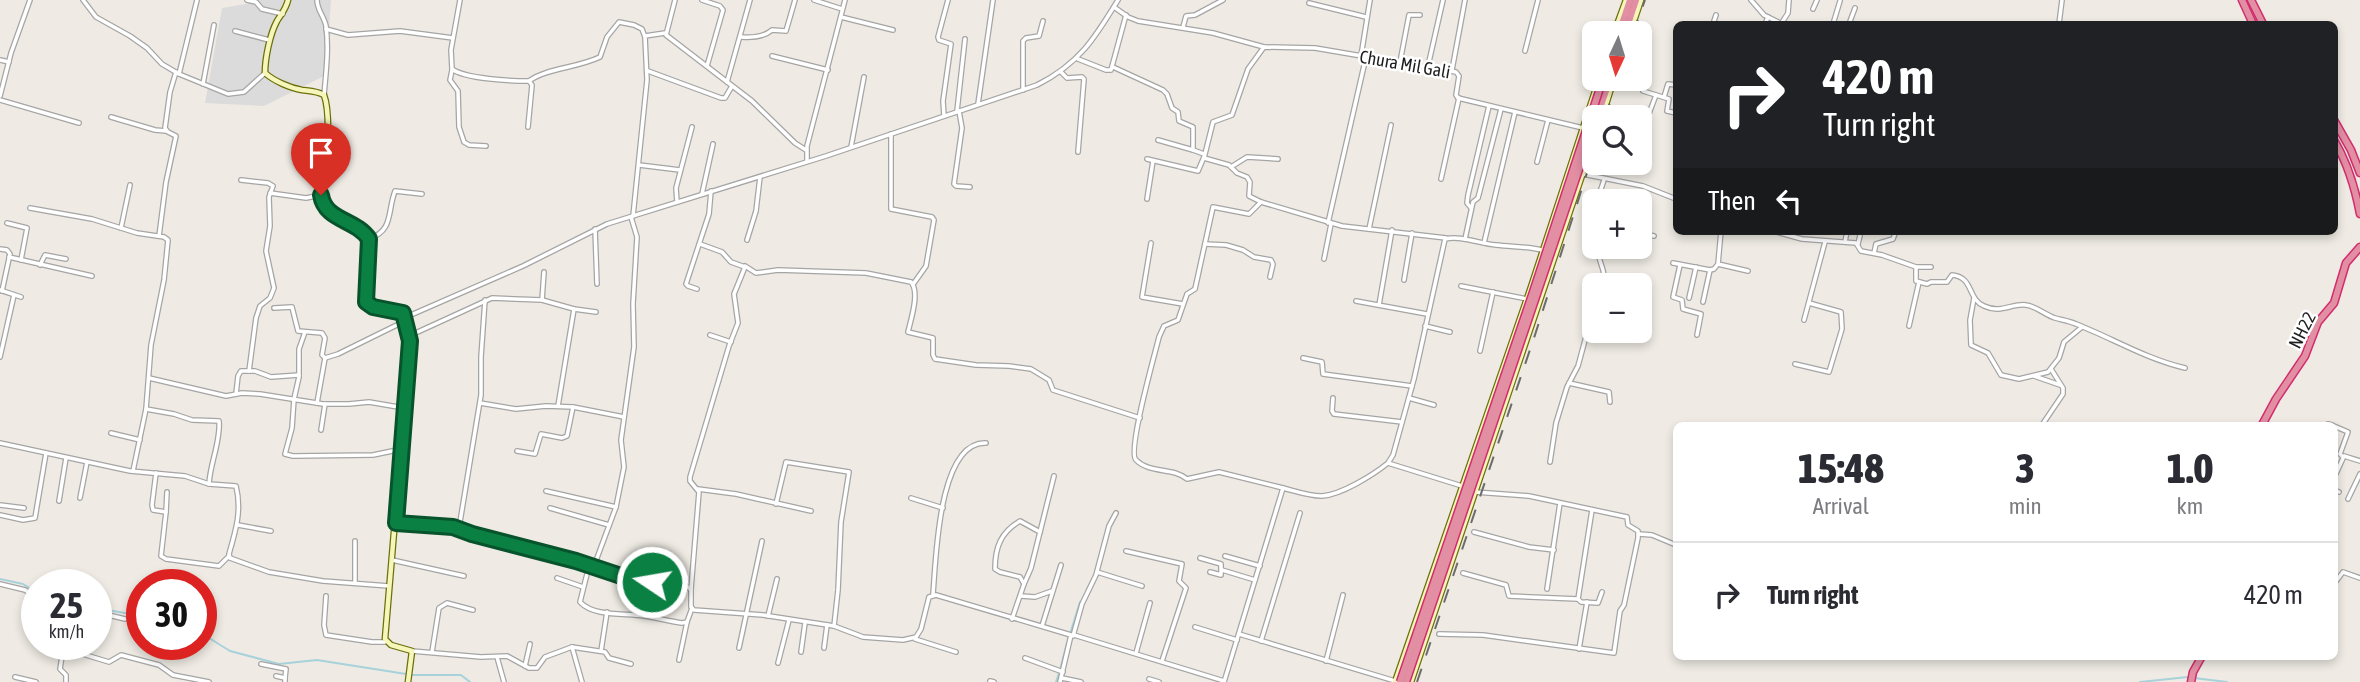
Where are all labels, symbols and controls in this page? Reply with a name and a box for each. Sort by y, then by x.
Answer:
north arrow [1582,21,1652,91]
map controls [1582,21,1652,343]
street label: Chura Mil Gali [1358,46,1452,82]
text: 420 m [1823,48,1934,104]
icon: right [1708,49,1799,140]
button: search [1582,105,1652,175]
text: Turn right [1823,106,1936,143]
pin [291,123,351,195]
icon: arrive [302,134,340,172]
icon: left [1770,182,1808,220]
text: Then [1708,186,1756,216]
button: + [1582,189,1652,259]
button: − [1582,273,1652,343]
street label: NH22 [2284,308,2320,352]
text: 15:48 [1798,444,1884,492]
text: 3 [2015,444,2035,492]
text: 1.0 [2166,444,2213,492]
text: Arrival [1813,493,1869,519]
text: min [2009,493,2042,519]
text: km [2177,493,2203,519]
position arrow [615,545,689,619]
speed limit sign: 30 [126,569,217,660]
icon: right [1708,576,1746,614]
text: Turn right [1767,580,1858,610]
text: 420 m [2244,580,2303,610]
text: 25 [50,585,83,625]
text: km/h [49,621,84,642]

